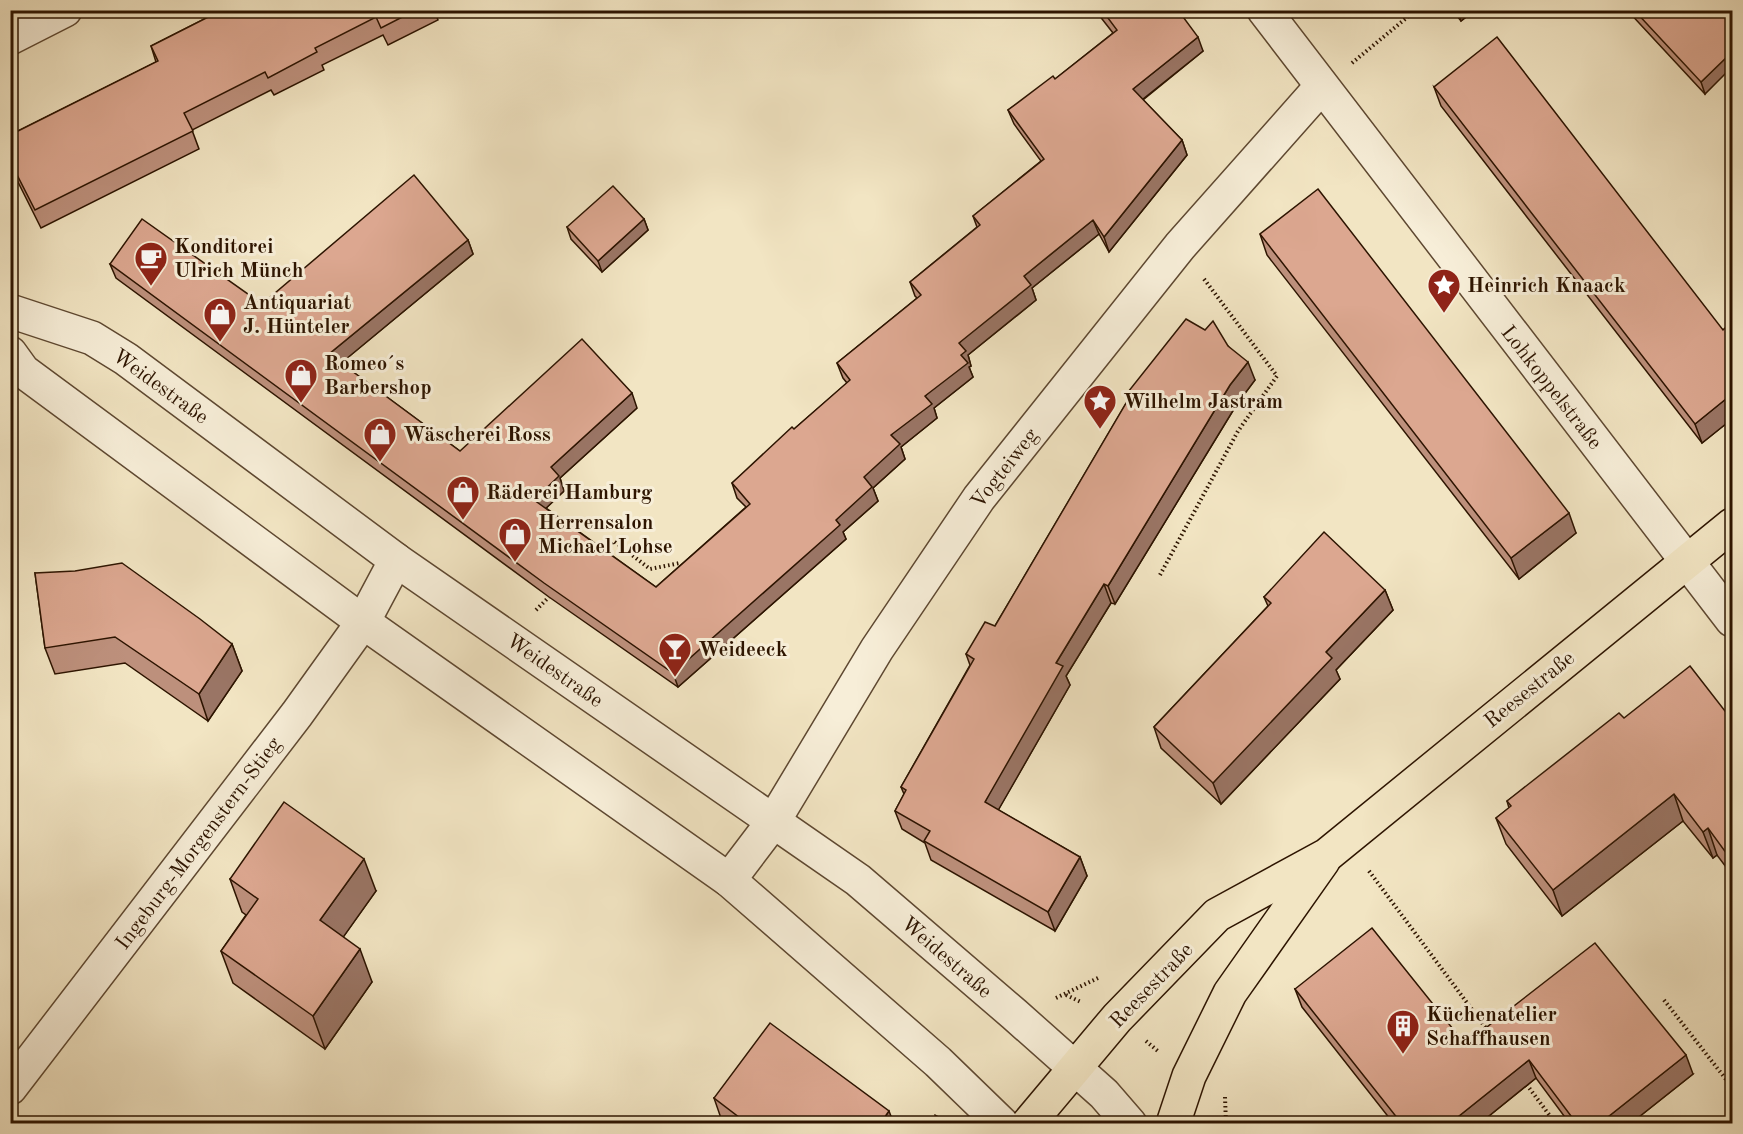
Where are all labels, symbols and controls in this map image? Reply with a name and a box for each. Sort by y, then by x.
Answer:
place label: Konditorei Ulrich Münch [174,237,304,282]
cafe icon: Konditorei Ulrich Münch [133,240,169,287]
place icon: Heinrich Knaack [1426,267,1462,314]
place label: Heinrich Knaack [1467,276,1626,297]
place label: Antiquariat J. Hünteler [243,293,352,338]
shop icon: Antiquariat J. Hünteler [202,296,238,343]
street label: Lohkoppelstraße [1496,322,1605,454]
street label: Weidestraße [108,346,212,429]
place label: Romeo´s Barbershop [324,354,432,399]
shop icon: Romeo´s Barbershop [283,357,319,404]
place icon: Wilhelm Jastram [1082,383,1118,430]
place label: Wilhelm Jastram [1123,392,1283,413]
shop icon: Wäscherei Ross [362,416,398,463]
place label: Wäscherei Ross [403,425,551,446]
street label: Vogteiweg [968,425,1043,513]
shop icon: Räderei Hamburg [445,474,481,521]
place label: Räderei Hamburg [486,483,653,504]
place label: Herrensalon Michael Lohse [538,513,673,558]
shop icon: Herrensalon Michael Lohse [497,516,533,563]
street label: Weidestraße [502,630,606,712]
bar icon: Weideeck [657,631,693,678]
place label: Weideeck [698,640,788,661]
street label: Reesestraße [1481,648,1579,733]
street label: Ingeburg-Morgenstern-Stieg [113,733,286,954]
street label: Weidestraße [897,913,995,1003]
street label: Reesestraße [1107,939,1198,1033]
place label: Küchenatelier Schaffhausen [1426,1005,1557,1050]
building icon: Küchenatelier Schaffhausen [1385,1008,1421,1055]

